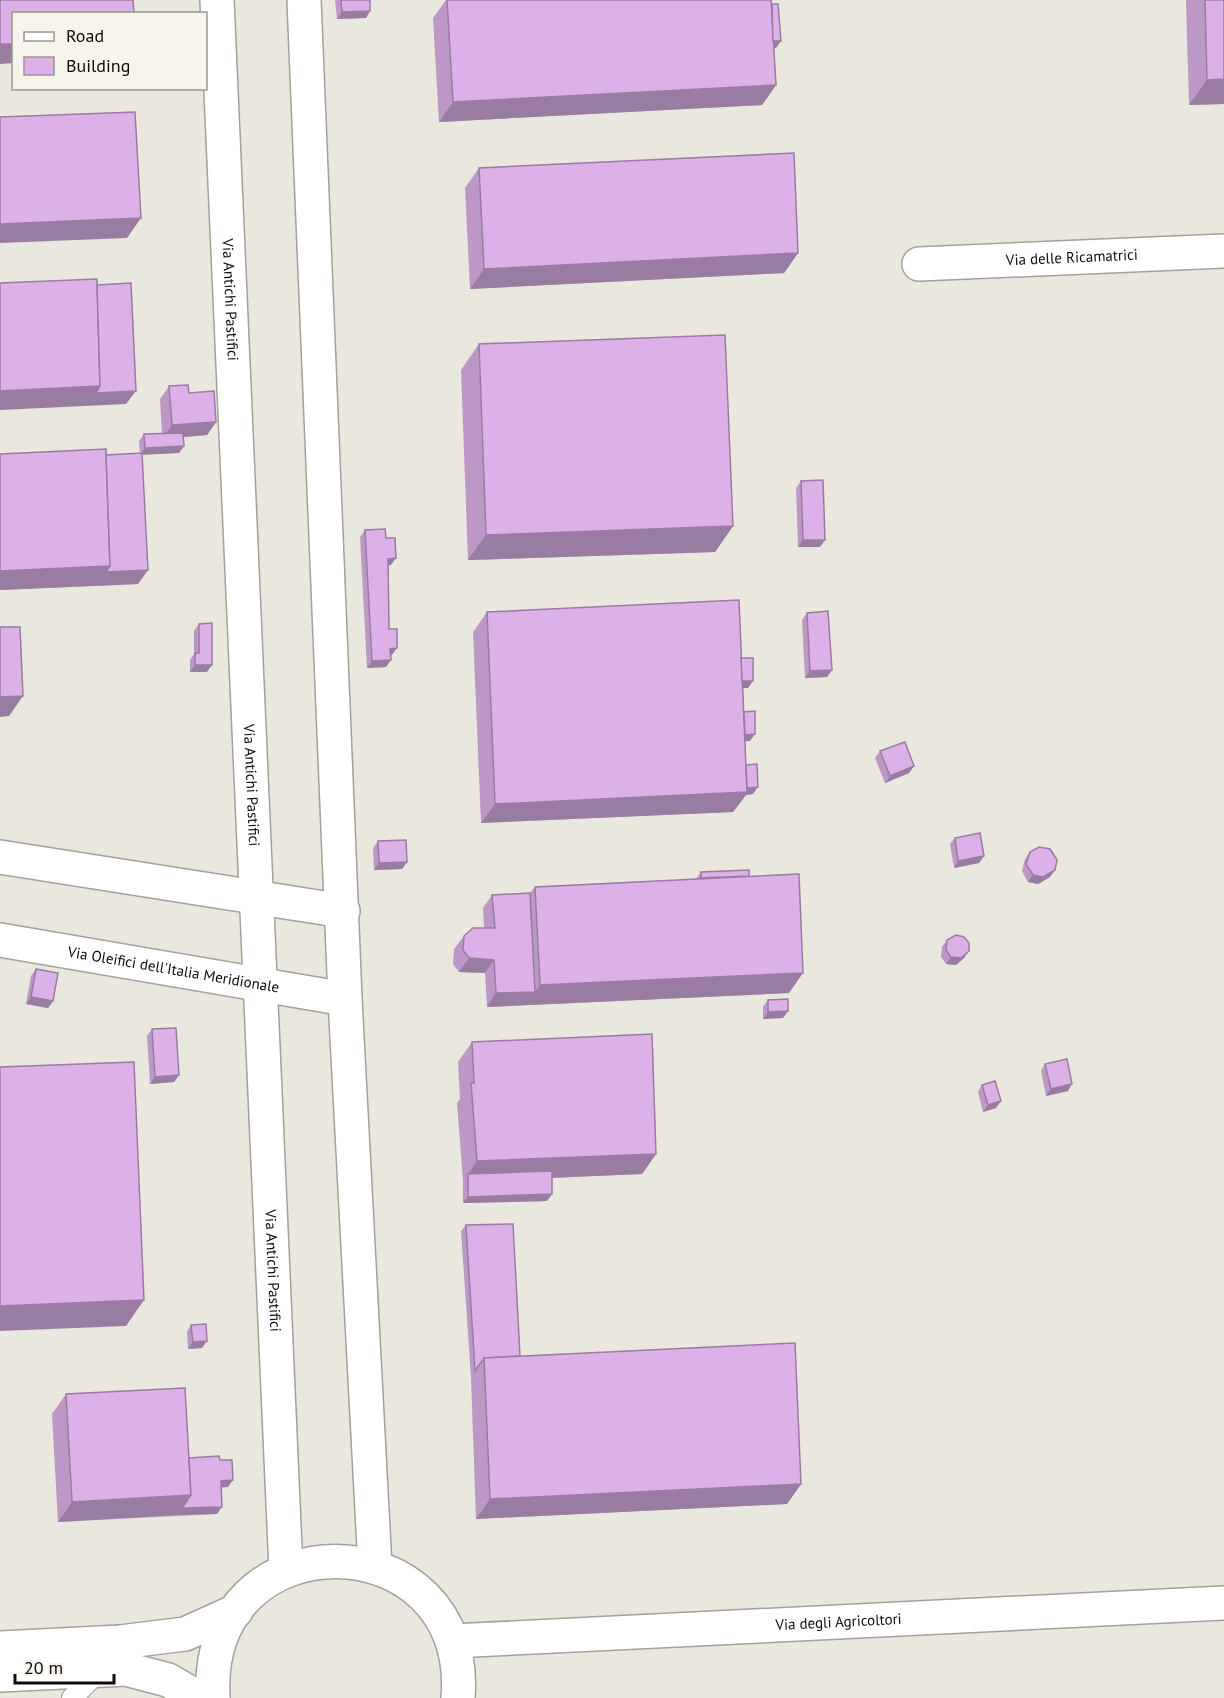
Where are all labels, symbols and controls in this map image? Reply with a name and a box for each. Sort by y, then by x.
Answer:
legend [12,12,207,90]
text: Road [66,24,104,47]
text: Building [66,54,130,77]
street label: Via Antichi Pastifici [218,237,243,361]
street label: Via delle Ricamatrici [1004,245,1138,269]
street label: Via Antichi Pastifici [240,723,264,847]
street label: Via Oleifici dell'Italia Meridionale [65,942,281,997]
street label: Via Antichi Pastifici [261,1208,285,1332]
street label: Via degli Agricoltori [774,1609,902,1634]
scale bar [15,1647,114,1685]
text: 20 m [24,1656,63,1679]

